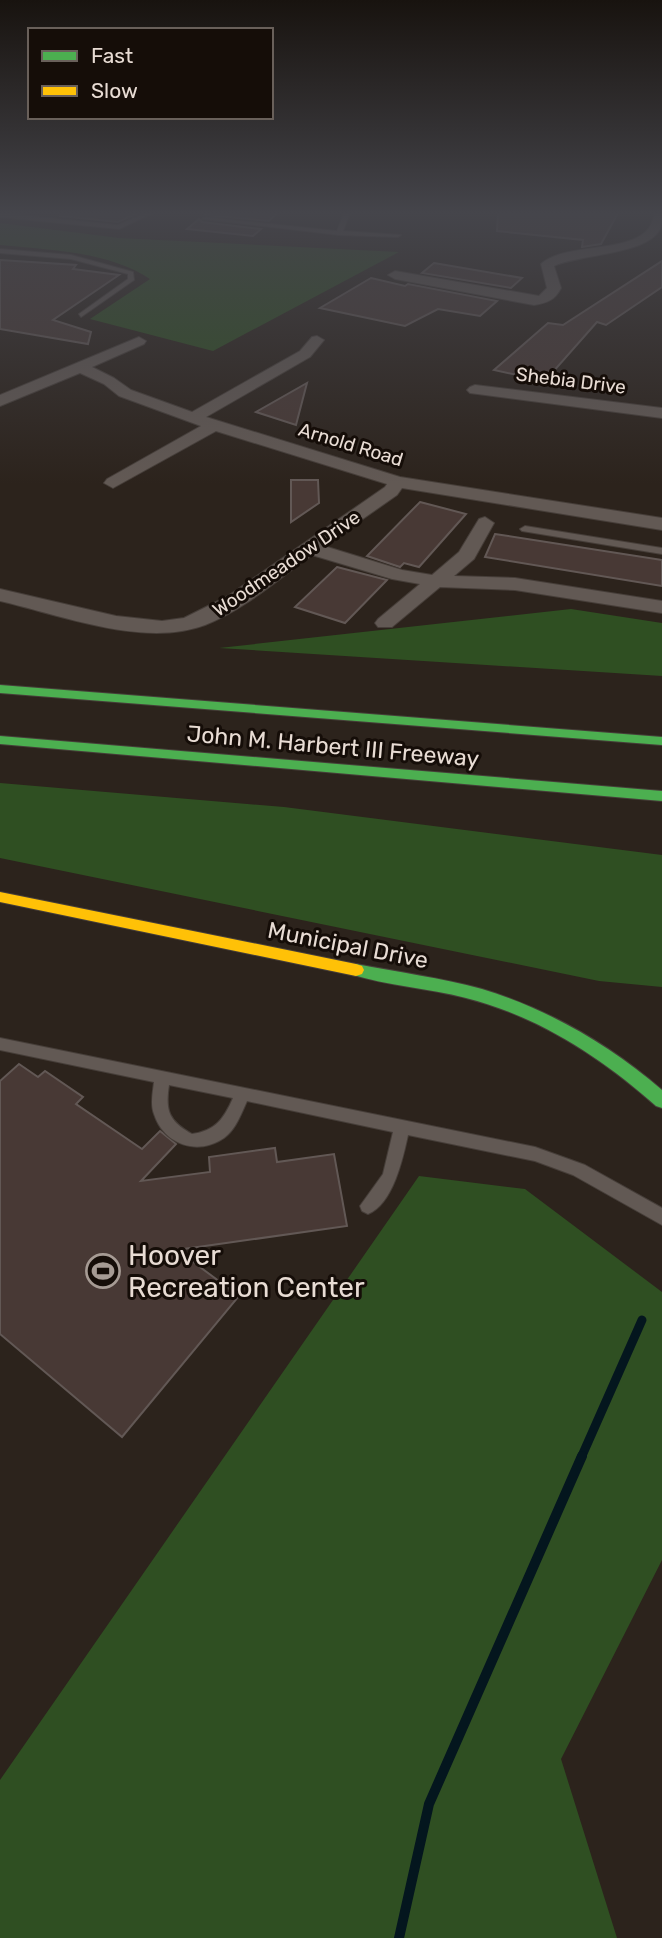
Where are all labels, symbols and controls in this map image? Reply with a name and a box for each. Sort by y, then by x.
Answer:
legend [28,28,273,119]
text: Fast [91,43,133,68]
text: Slow [91,78,138,103]
street label: Shebia Drive [515,362,627,399]
street label: Arnold Road [296,418,406,471]
street label: Woodmeadow Drive [208,505,364,621]
street label: John M. Harbert III Freeway [186,719,481,773]
street label: Municipal Drive [265,916,431,974]
place label: Hoover Recreation Center [128,1239,365,1304]
sports icon: Hoover Recreation Center [84,1252,122,1290]

